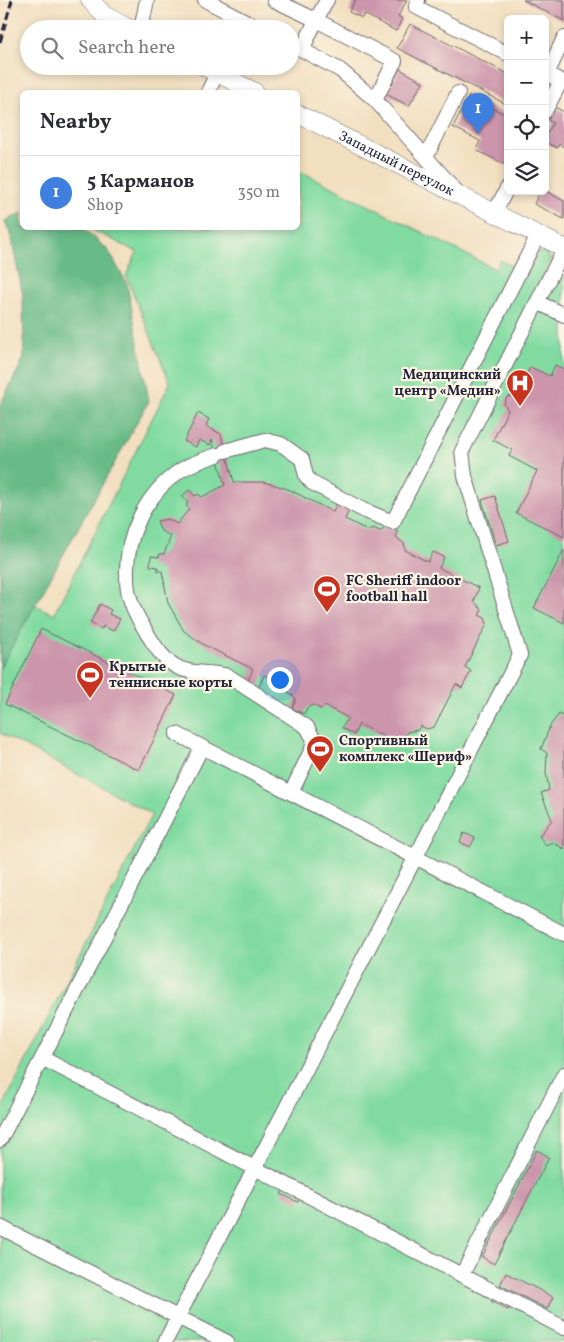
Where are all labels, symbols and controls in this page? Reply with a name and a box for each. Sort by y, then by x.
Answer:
map controls [504,15,549,195]
button: + [504,15,549,60]
search box [20,20,300,75]
icon: search [38,34,66,62]
text: Search here [78,35,175,61]
button: − [504,60,549,105]
pin: 1 [462,93,494,134]
button: locate [504,105,549,150]
text: Nearby [40,108,111,137]
street label: Западный переулок [335,126,458,201]
button: layers [504,150,549,195]
text: 5 Карманов [87,169,194,195]
text: 1 [53,182,59,204]
text: 350 m [237,182,280,204]
text: Shop [87,195,123,217]
place label: Медицинский центр «Медин» [395,366,501,401]
hospital icon: Медицинский центр «Медин» [505,368,535,407]
place label: FC Sheriff indoor football hall [346,572,461,607]
sports icon: FC Sheriff indoor football hall [312,574,342,613]
place label: Крытые теннисные корты [109,658,233,693]
sports icon: Крытые теннисные корты [75,660,105,699]
your location [267,667,293,693]
place label: Спортивный комплекс «Шериф» [339,732,472,767]
sports icon: Спортивный комплекс «Шериф» [305,734,335,773]

